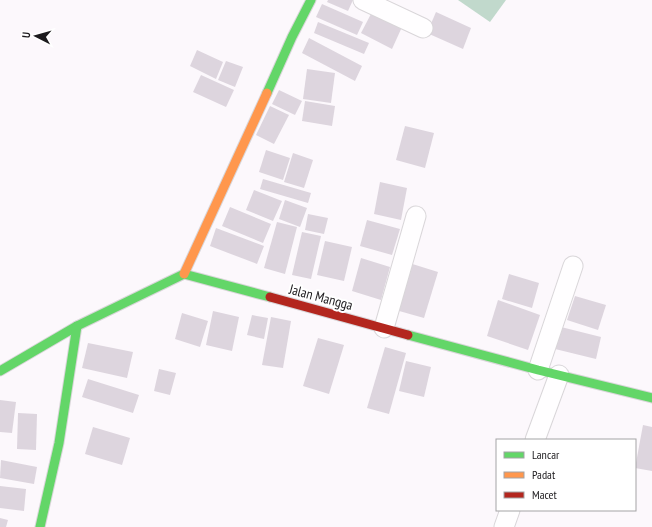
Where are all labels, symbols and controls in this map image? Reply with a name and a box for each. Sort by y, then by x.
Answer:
north arrow [16,16,56,56]
text: U [19,31,33,39]
street label: Jalan Mangga [286,280,355,314]
legend [496,439,636,511]
text: Lancar [532,447,560,462]
text: Padat [532,467,556,482]
text: Macet [532,487,557,502]

